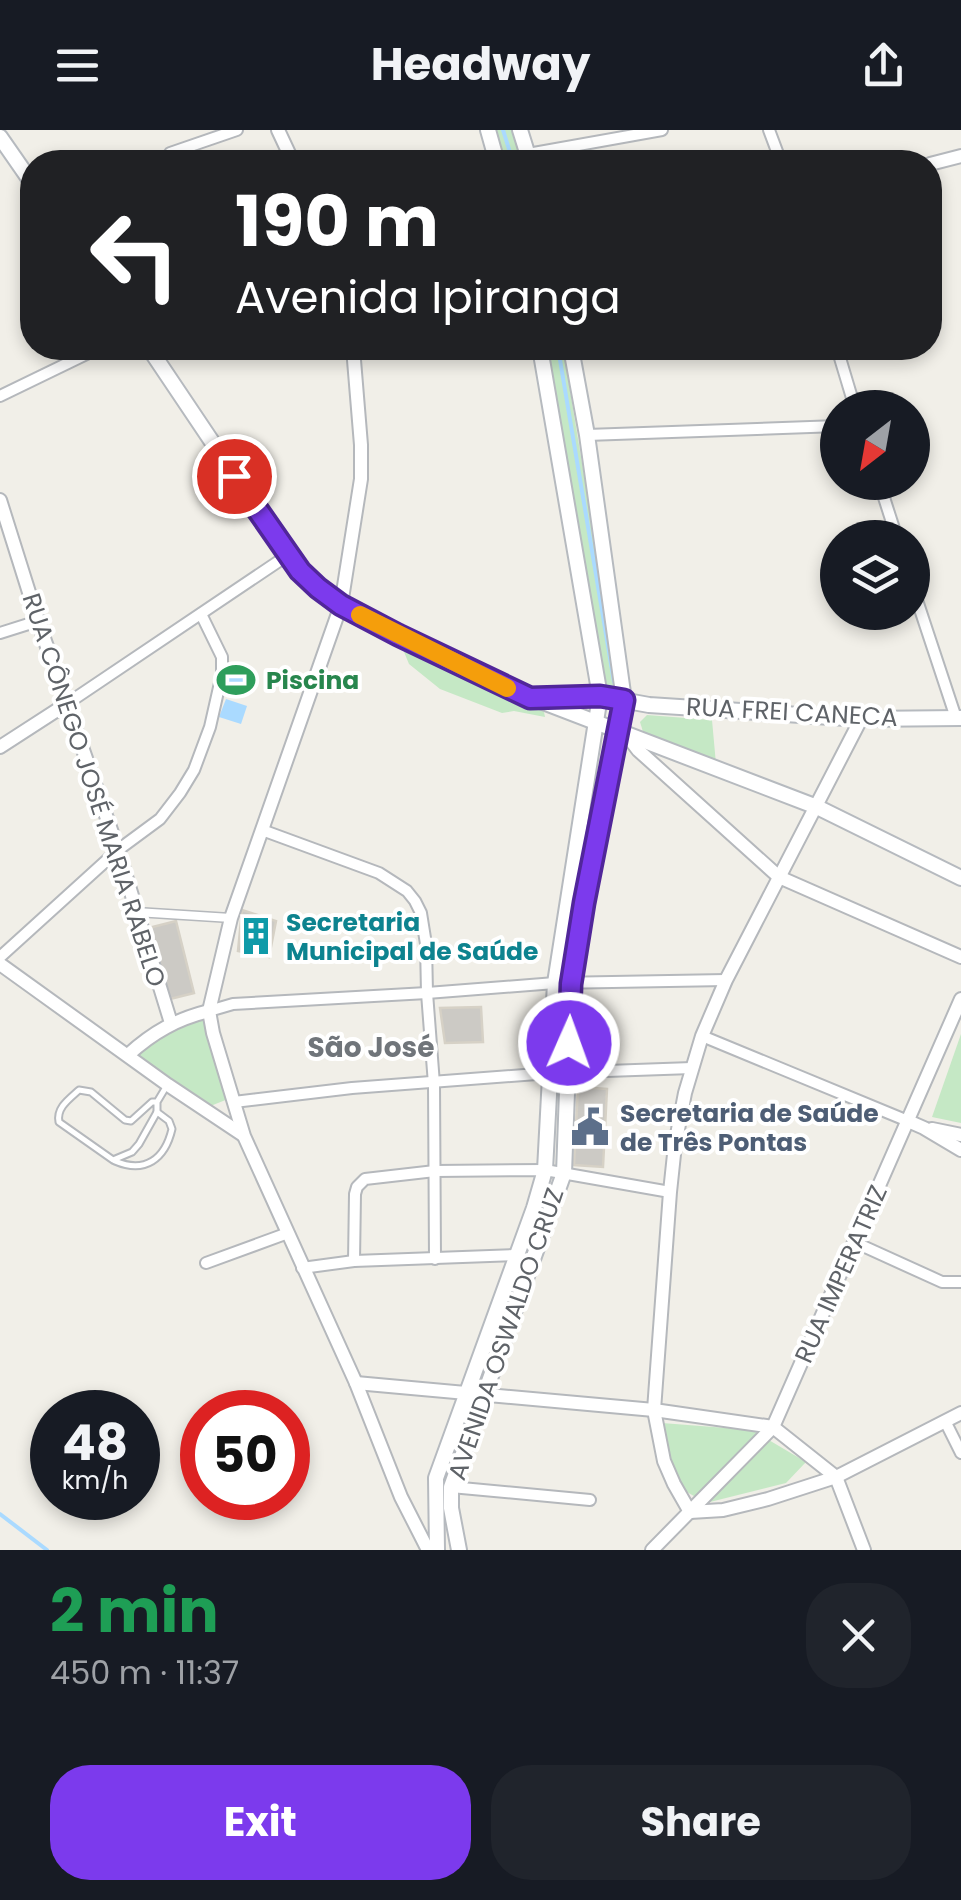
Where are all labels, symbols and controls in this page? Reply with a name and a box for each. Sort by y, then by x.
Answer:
text: Headway [371,33,590,96]
icon: menu [50,38,105,93]
icon: share [856,38,911,93]
text: 190 m [235,172,439,271]
icon: left [70,190,200,320]
text: Avenida Ipiranga [235,266,621,329]
north arrow [820,390,930,500]
map controls [820,390,930,630]
pin [192,434,277,519]
icon: arrive [207,449,262,504]
button: layers [820,520,930,630]
street label: RUA CÔNEGO JOSÉ MARIA RABELO [14,589,174,991]
sports icon: Piscina [215,659,257,701]
place label: Piscina [266,663,359,698]
street label: RUA FREI CANECA [685,689,899,735]
place label: Secretaria Municipal de Saúde [286,905,538,969]
building icon: Secretaria Municipal de Saúde [235,915,277,957]
position arrow [517,991,621,1095]
district label: São José [308,1028,434,1067]
place label: Secretaria de Saúde de Três Pontas [620,1096,879,1160]
public building icon: Secretaria de Saúde de Três Pontas [569,1106,611,1148]
street label: RUA IMPERATRIZ [786,1180,896,1368]
street label: AVENIDA OSWALDO CRUZ [440,1183,572,1485]
speed limit sign: 50 [180,1390,310,1520]
text: 48 [62,1407,128,1478]
text: km/h [62,1463,128,1498]
text: 2 min [50,1569,219,1653]
button: close [806,1583,911,1688]
text: 450 m · 11:37 [50,1650,239,1695]
button: Exit [50,1765,471,1880]
button: Share [491,1765,911,1880]

